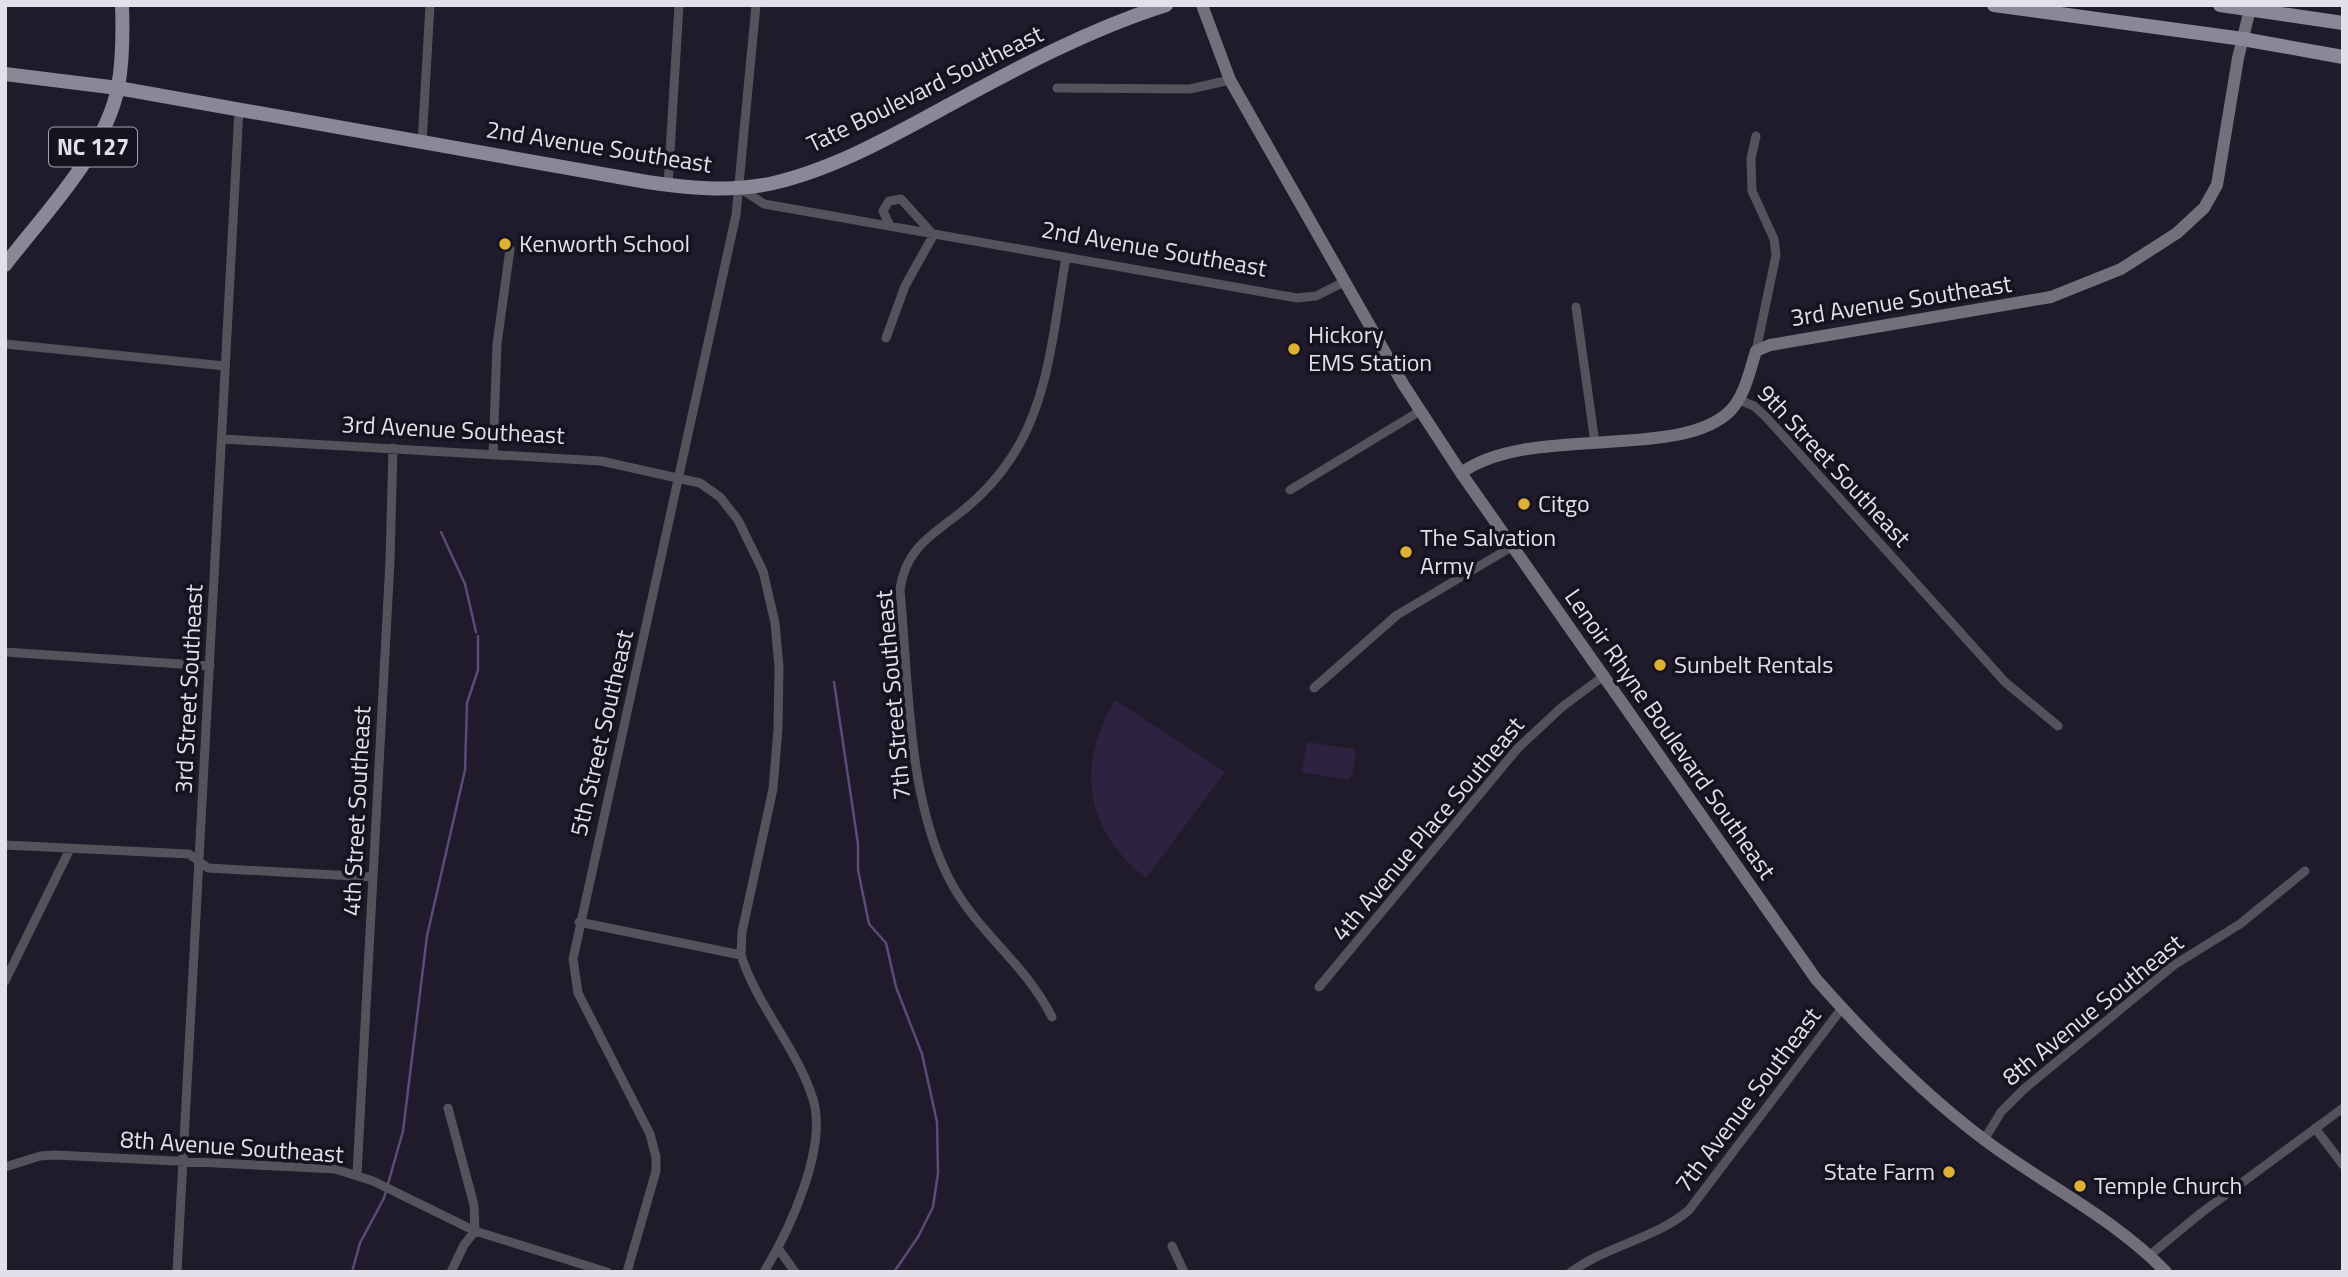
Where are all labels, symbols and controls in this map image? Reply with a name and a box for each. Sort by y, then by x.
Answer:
street label: Tate Boulevard Southeast [800,15,1049,161]
street label: 2nd Avenue Southeast [484,110,715,182]
road number: NC 127 [49,128,137,166]
street label: 2nd Avenue Southeast [1039,210,1270,286]
place label: Kenworth School [519,225,690,261]
marker: Kenworth School [497,236,513,252]
street label: 3rd Avenue Southeast [1788,265,2014,335]
place label: Hickory EMS Station [1308,316,1432,380]
marker: Hickory EMS Station [1286,341,1302,357]
street label: 9th Street Southeast [1750,376,1920,555]
street label: 3rd Avenue Southeast [341,405,566,453]
place label: Citgo [1538,485,1590,521]
marker: Citgo [1516,496,1532,512]
place label: The Salvation Army [1420,519,1556,583]
marker: The Salvation Army [1398,544,1414,560]
street label: Lenoir Rhyne Boulevard Southeast [1556,581,1786,887]
street label: 3rd Street Southeast [165,583,212,795]
street label: 7th Street Southeast [865,588,919,802]
street label: 5th Street Southeast [560,626,642,839]
place label: Sunbelt Rentals [1674,646,1833,682]
marker: Sunbelt Rentals [1652,657,1668,673]
street label: 4th Street Southeast [333,704,380,917]
street label: 4th Avenue Place Southeast [1322,708,1532,948]
street label: 8th Avenue Southeast [1994,924,2191,1094]
street label: 7th Avenue Southeast [1665,999,1829,1200]
street label: 8th Avenue Southeast [119,1120,346,1172]
place label: State Farm [1824,1153,1935,1189]
marker: State Farm [1941,1164,1957,1180]
place label: Temple Church [2094,1167,2242,1203]
marker: Temple Church [2072,1178,2088,1194]

